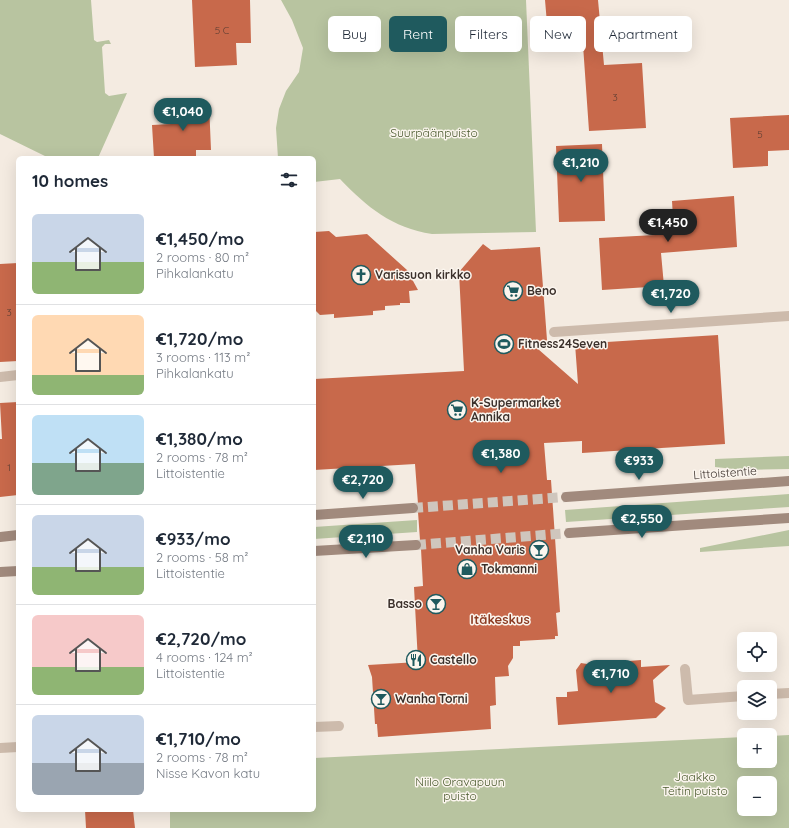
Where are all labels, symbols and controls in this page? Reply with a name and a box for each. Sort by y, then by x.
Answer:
chip: Buy [328,16,381,52]
chip: Rent [389,16,447,52]
chip: Filters [455,16,522,52]
chip: New [530,16,586,52]
chip: Apartment [594,16,692,52]
house number: 5 C [215,24,230,37]
house number: 3 [612,91,618,104]
pin: €1,040 [150,98,216,132]
text: €1,040 [163,103,203,119]
park label: Suurpäänpuisto [390,125,478,140]
house number: 5 [757,128,763,141]
pin: €1,210 [548,149,614,183]
text: €1,210 [562,154,600,170]
icon: filters [278,169,300,191]
text: 10 homes [32,170,108,191]
pin: €1,450 [635,209,701,243]
text: €1,450 [648,214,688,230]
text: €1,450/mo [156,228,244,249]
icon: home [64,230,112,278]
text: 2 rooms · 80 m² [156,249,249,265]
church icon: Varissuon kirkko [350,264,372,286]
text: Pihkalankatu [156,265,234,281]
place label: Varissuon kirkko [375,267,471,282]
supermarket icon: Beno [502,280,524,302]
pin: €1,720 [638,280,704,314]
place label: Beno [527,283,557,298]
text: €1,720 [651,285,691,301]
house number: 3 [6,306,12,319]
text: €1,720/mo [156,328,243,349]
icon: home [64,331,112,379]
sports icon: Fitness24Seven [493,333,515,355]
place label: Fitness24Seven [518,336,607,351]
text: 3 rooms · 113 m² [156,349,250,365]
text: Pihkalankatu [156,365,234,381]
place label: K-Supermarket Annika [471,395,560,424]
supermarket icon: K-Supermarket Annika [446,399,468,421]
text: €1,380/mo [156,428,243,449]
icon: home [64,431,112,479]
pin: €1,380 [468,440,534,474]
text: €1,380 [482,445,520,461]
pin: €933 [615,447,663,481]
text: 2 rooms · 78 m² [156,449,248,465]
text: €933 [624,452,654,468]
house number: 1 [7,461,11,474]
street label: Littoistentie [693,463,757,482]
text: Littoistentie [156,465,225,481]
pin: €2,720 [330,466,396,500]
text: €2,720 [342,471,384,487]
pin: €2,550 [609,505,675,539]
text: €2,550 [621,510,663,526]
pin: €2,110 [333,525,399,559]
text: €933/mo [156,528,231,549]
text: €2,110 [348,530,384,546]
icon: home [64,531,112,579]
bar icon: Vanha Varis [528,539,550,561]
place label: Vanha Varis [455,542,525,557]
text: 2 rooms · 58 m² [156,549,248,565]
shop icon: Tokmanni [456,558,478,580]
place label: Tokmanni [481,561,537,576]
text: Littoistentie [156,565,225,581]
bar icon: Basso [425,593,447,615]
place label: Basso [388,596,423,611]
district label: Itäkeskus [470,611,530,627]
text: €2,720/mo [156,628,246,649]
icon: home [64,631,112,679]
map controls [737,632,777,816]
button: locate [737,632,777,672]
text: 4 rooms · 124 m² [156,649,253,665]
restaurant icon: Castello [405,649,427,671]
place label: Castello [430,652,477,667]
pin: €1,710 [578,660,644,694]
text: Littoistentie [156,665,225,681]
text: €1,710 [592,665,630,681]
button: layers [737,680,777,720]
bar icon: Wanha Torni [370,688,392,710]
place label: Wanha Torni [395,691,468,706]
text: €1,710/mo [156,728,241,749]
button: + [737,728,777,768]
icon: home [64,731,112,779]
text: 2 rooms · 78 m² [156,749,248,765]
text: Nisse Kavon katu [156,765,260,781]
park label: Jaakko Teitin puisto [662,769,728,798]
park label: Niilo Oravapuun puisto [415,774,505,803]
button: − [737,776,777,816]

